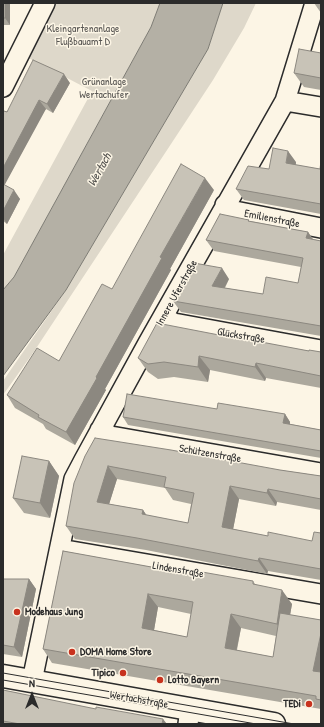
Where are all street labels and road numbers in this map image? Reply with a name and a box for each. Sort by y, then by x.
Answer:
street label: Emilienstraße [243,207,301,231]
street label: Innere Uferstraße [153,258,201,328]
street label: Glückstraße [216,325,266,347]
street label: Schützenstraße [178,442,242,466]
street label: Lindenstraße [151,559,205,581]
street label: Wertachstraße [109,688,169,712]

